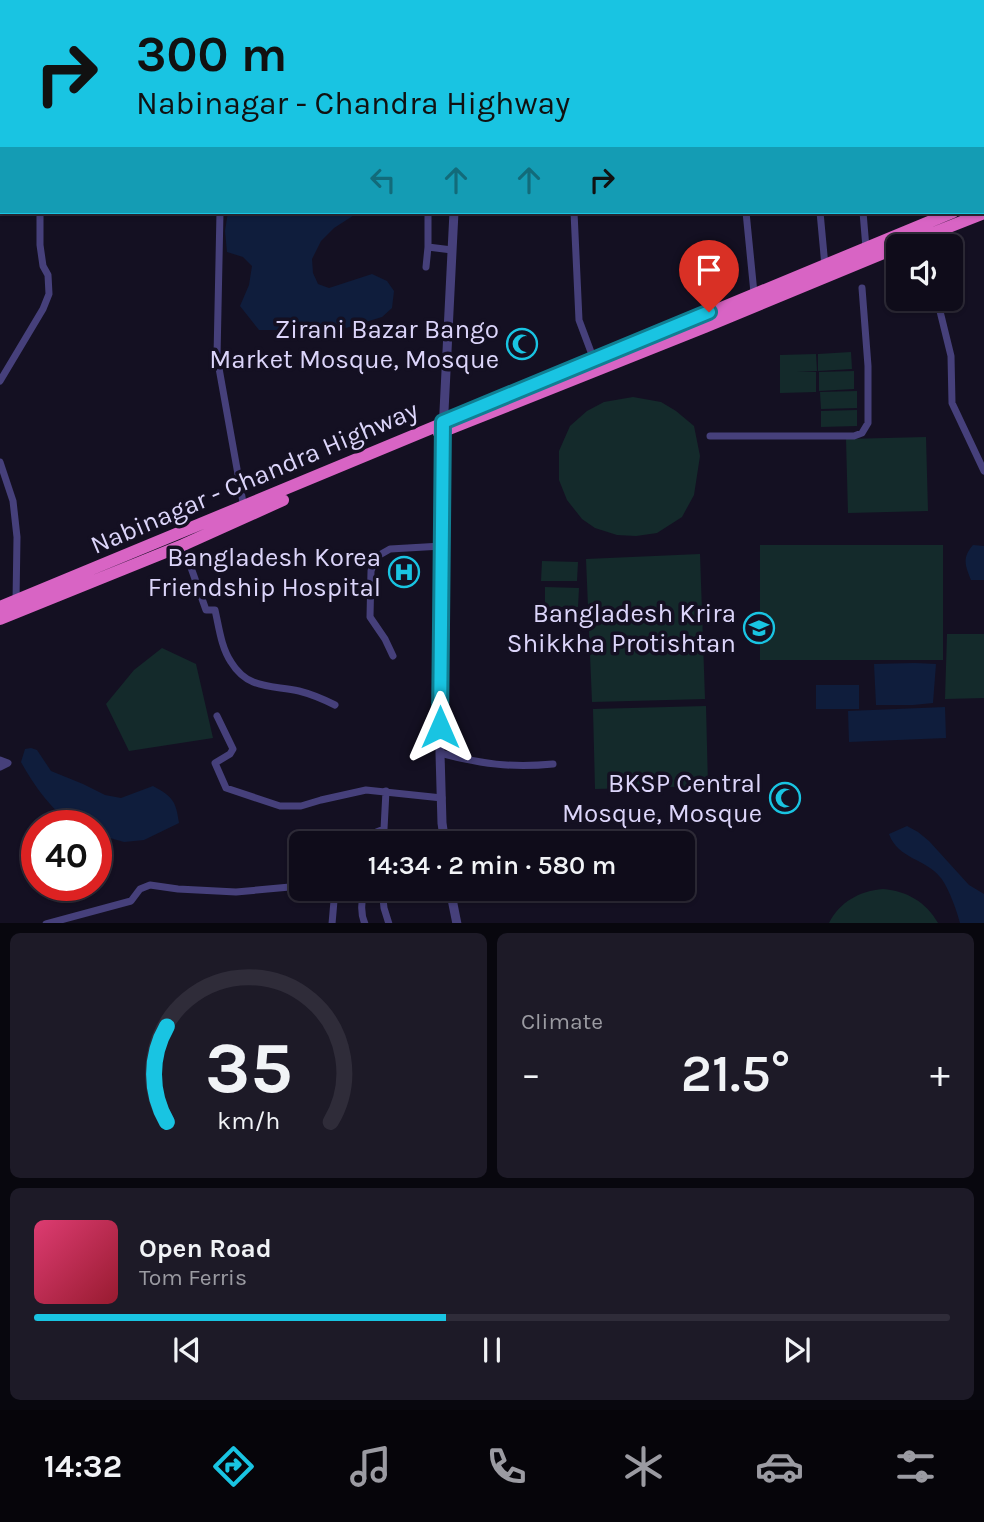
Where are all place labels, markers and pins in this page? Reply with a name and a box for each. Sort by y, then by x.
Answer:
pin [679,240,739,312]
place label: Zirani Bazar Bango Market Mosque, Mosque [209,314,499,375]
mosque icon: Zirani Bazar Bango Market Mosque, Mosque [505,327,539,361]
place label: Bangladesh Korea Friendship Hospital [148,542,381,603]
hospital icon: Bangladesh Korea Friendship Hospital [387,555,421,589]
place label: Bangladesh Krira Shikkha Protishtan [507,598,736,659]
school or university icon: Bangladesh Krira Shikkha Protishtan [742,611,776,645]
place label: BKSP Central Mosque, Mosque [562,768,762,829]
mosque icon: BKSP Central Mosque, Mosque [768,781,802,815]

